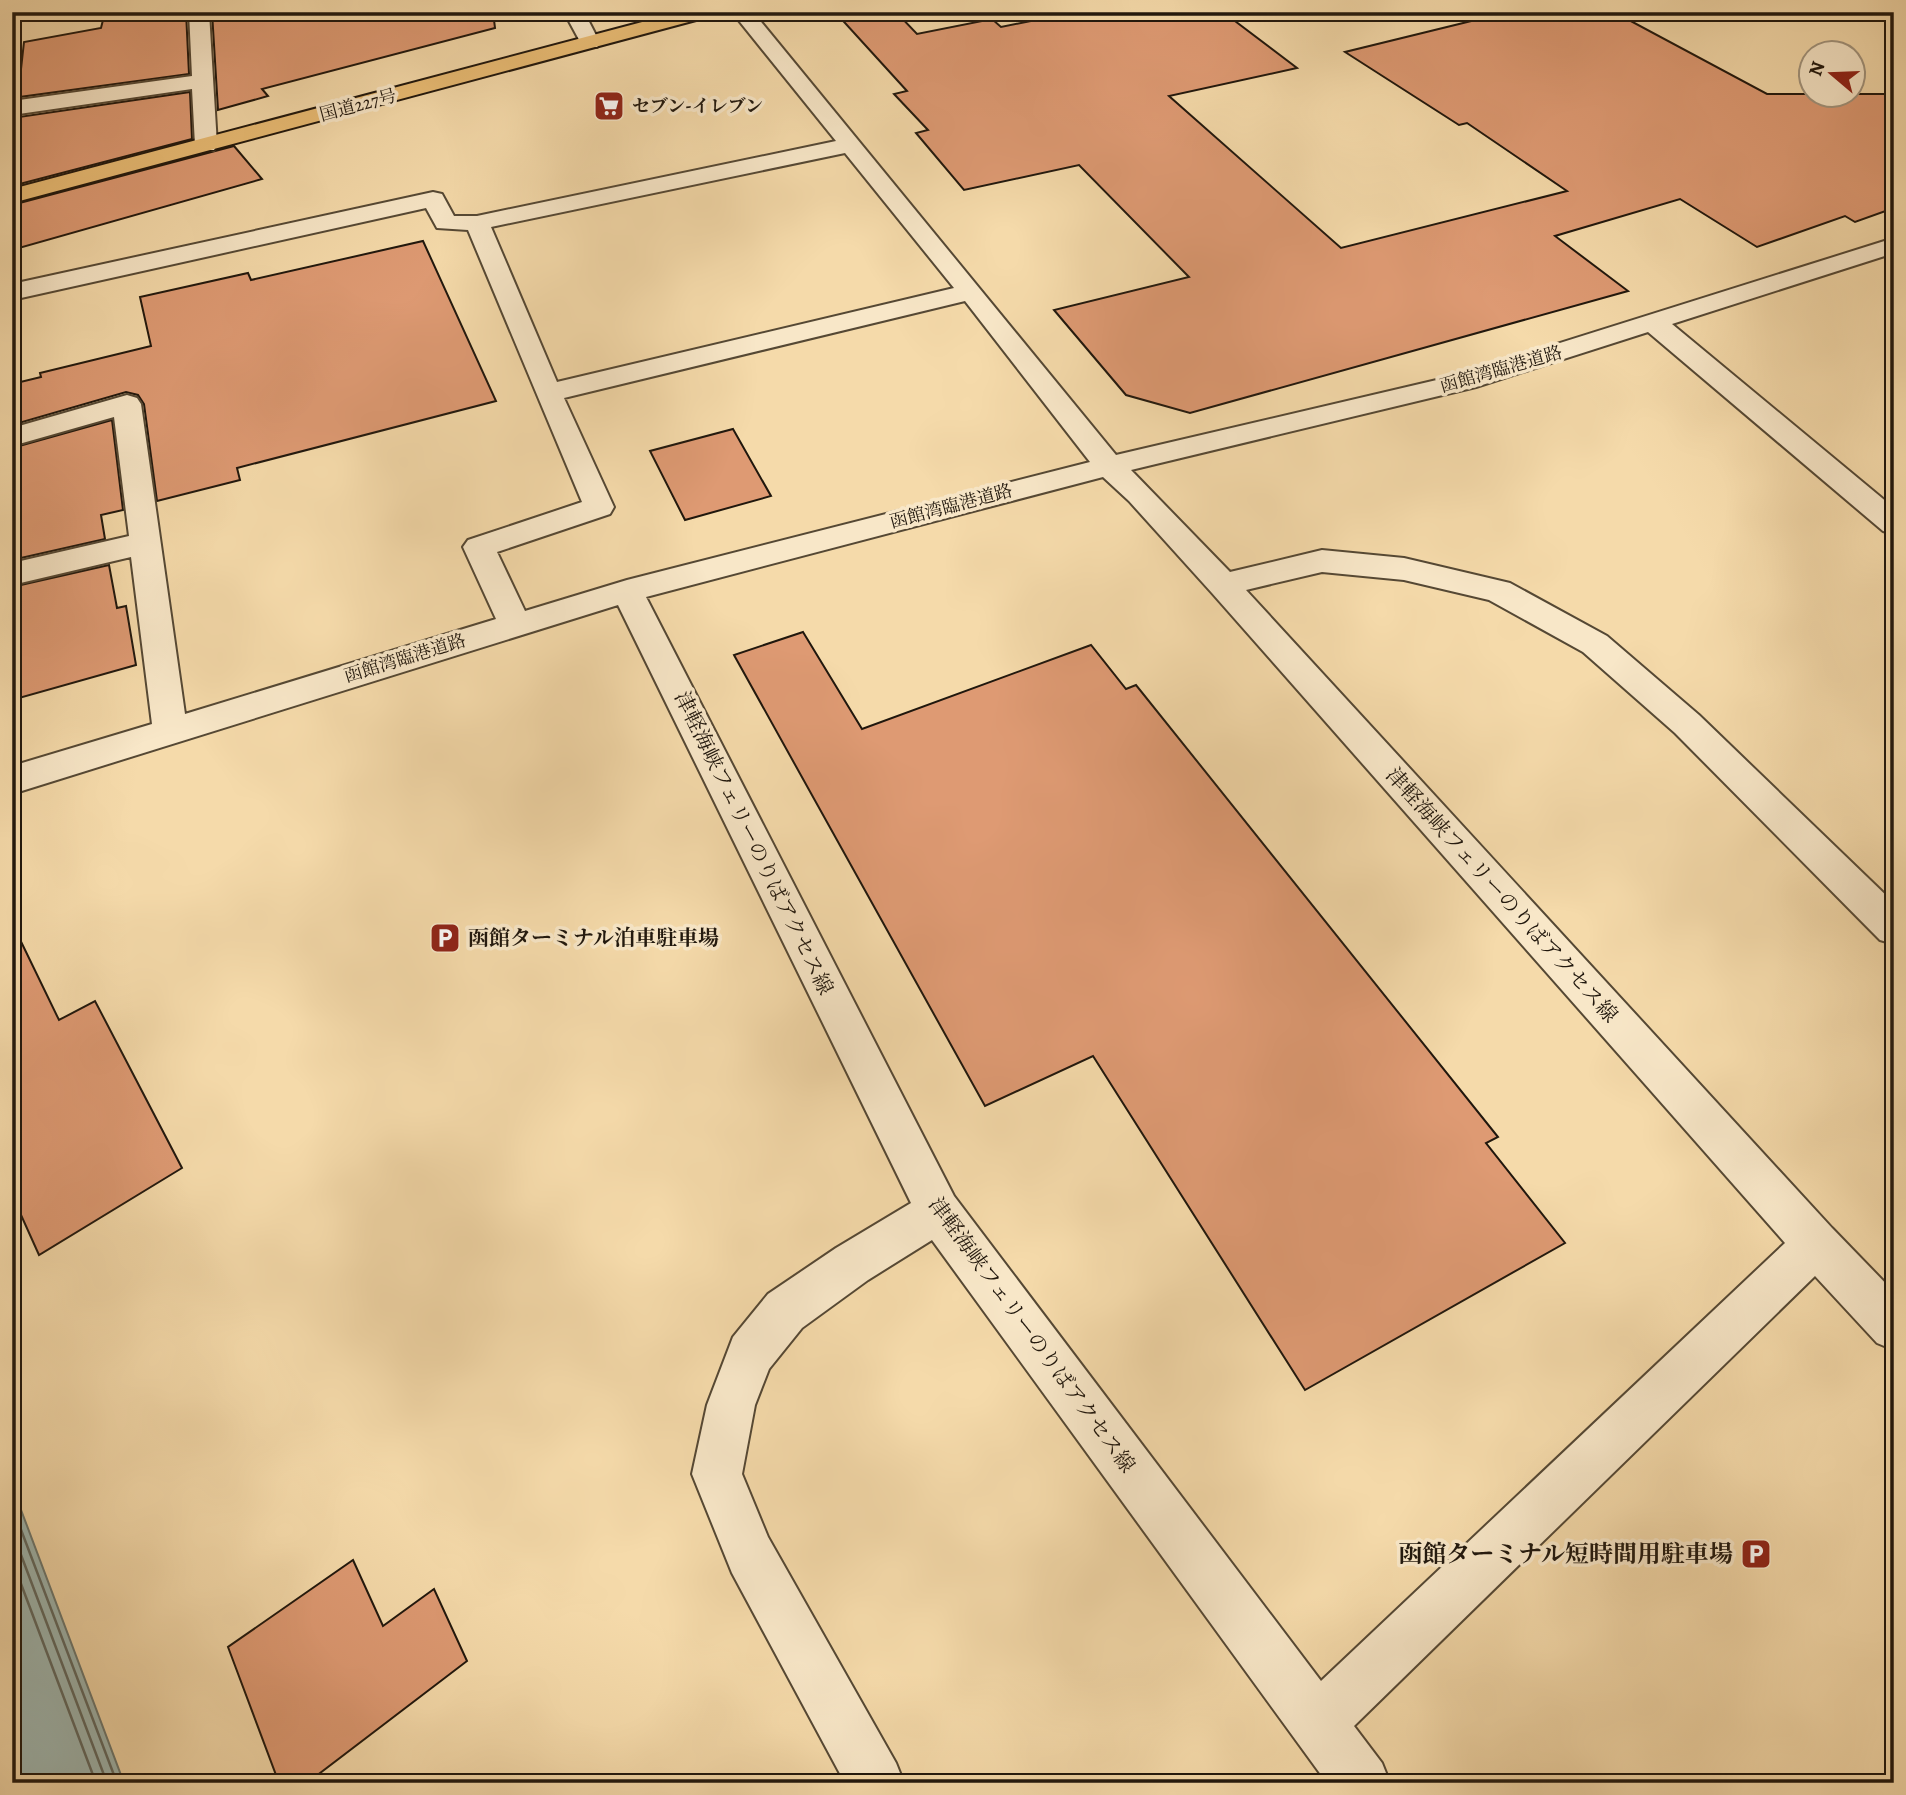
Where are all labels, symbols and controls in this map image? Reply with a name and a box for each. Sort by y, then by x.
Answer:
north arrow [1798,38,1868,108]
text: N [1802,58,1831,80]
street label: 国道227号 [317,83,399,127]
supermarket icon: セブン-イレブン [592,89,626,123]
place label: セブン-イレブン [632,94,763,118]
street label: 函館湾臨港道路 [1437,340,1565,398]
street label: 函館湾臨港道路 [887,478,1015,534]
street label: 函館湾臨港道路 [341,628,469,688]
street label: 津軽海峡フェリーのりばアクセス線 [668,687,840,999]
street label: 津軽海峡フェリーのりばアクセス線 [1380,761,1624,1029]
parking icon: 函館ターミナル泊車駐車場 [428,921,462,955]
place label: 函館ターミナル泊車駐車場 [468,924,719,952]
street label: 津軽海峡フェリーのりばアクセス線 [922,1192,1142,1478]
parking icon: 函館ターミナル短時間用駐車場 [1739,1537,1773,1571]
place label: 函館ターミナル短時間用駐車場 [1398,1538,1733,1570]

